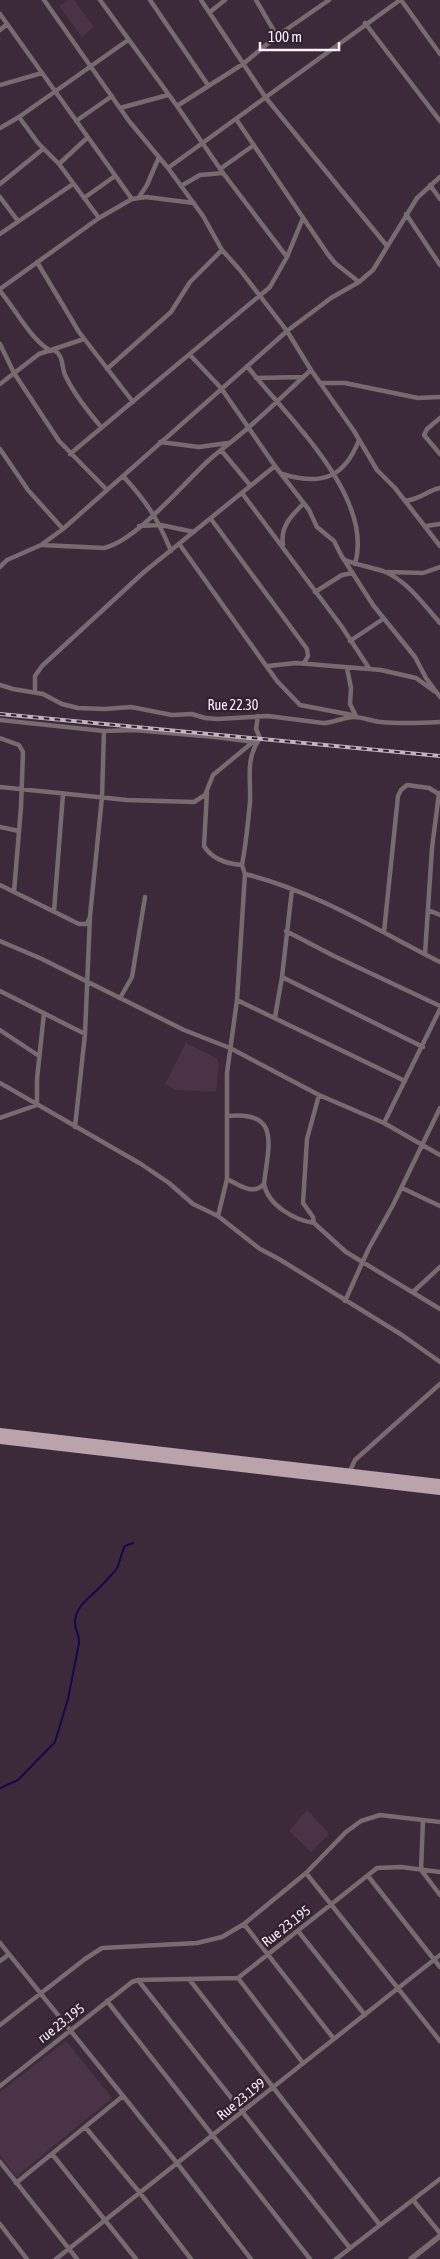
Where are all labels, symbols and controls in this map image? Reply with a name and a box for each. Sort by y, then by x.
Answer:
scale bar [260,20,339,52]
text: 100 m [268,28,302,45]
street label: Rue 22.30 [208,697,259,713]
street label: Rue 23.195 [258,1902,314,1950]
street label: rue 23.195 [35,2000,87,2046]
street label: Rue 23.199 [214,2075,268,2123]

